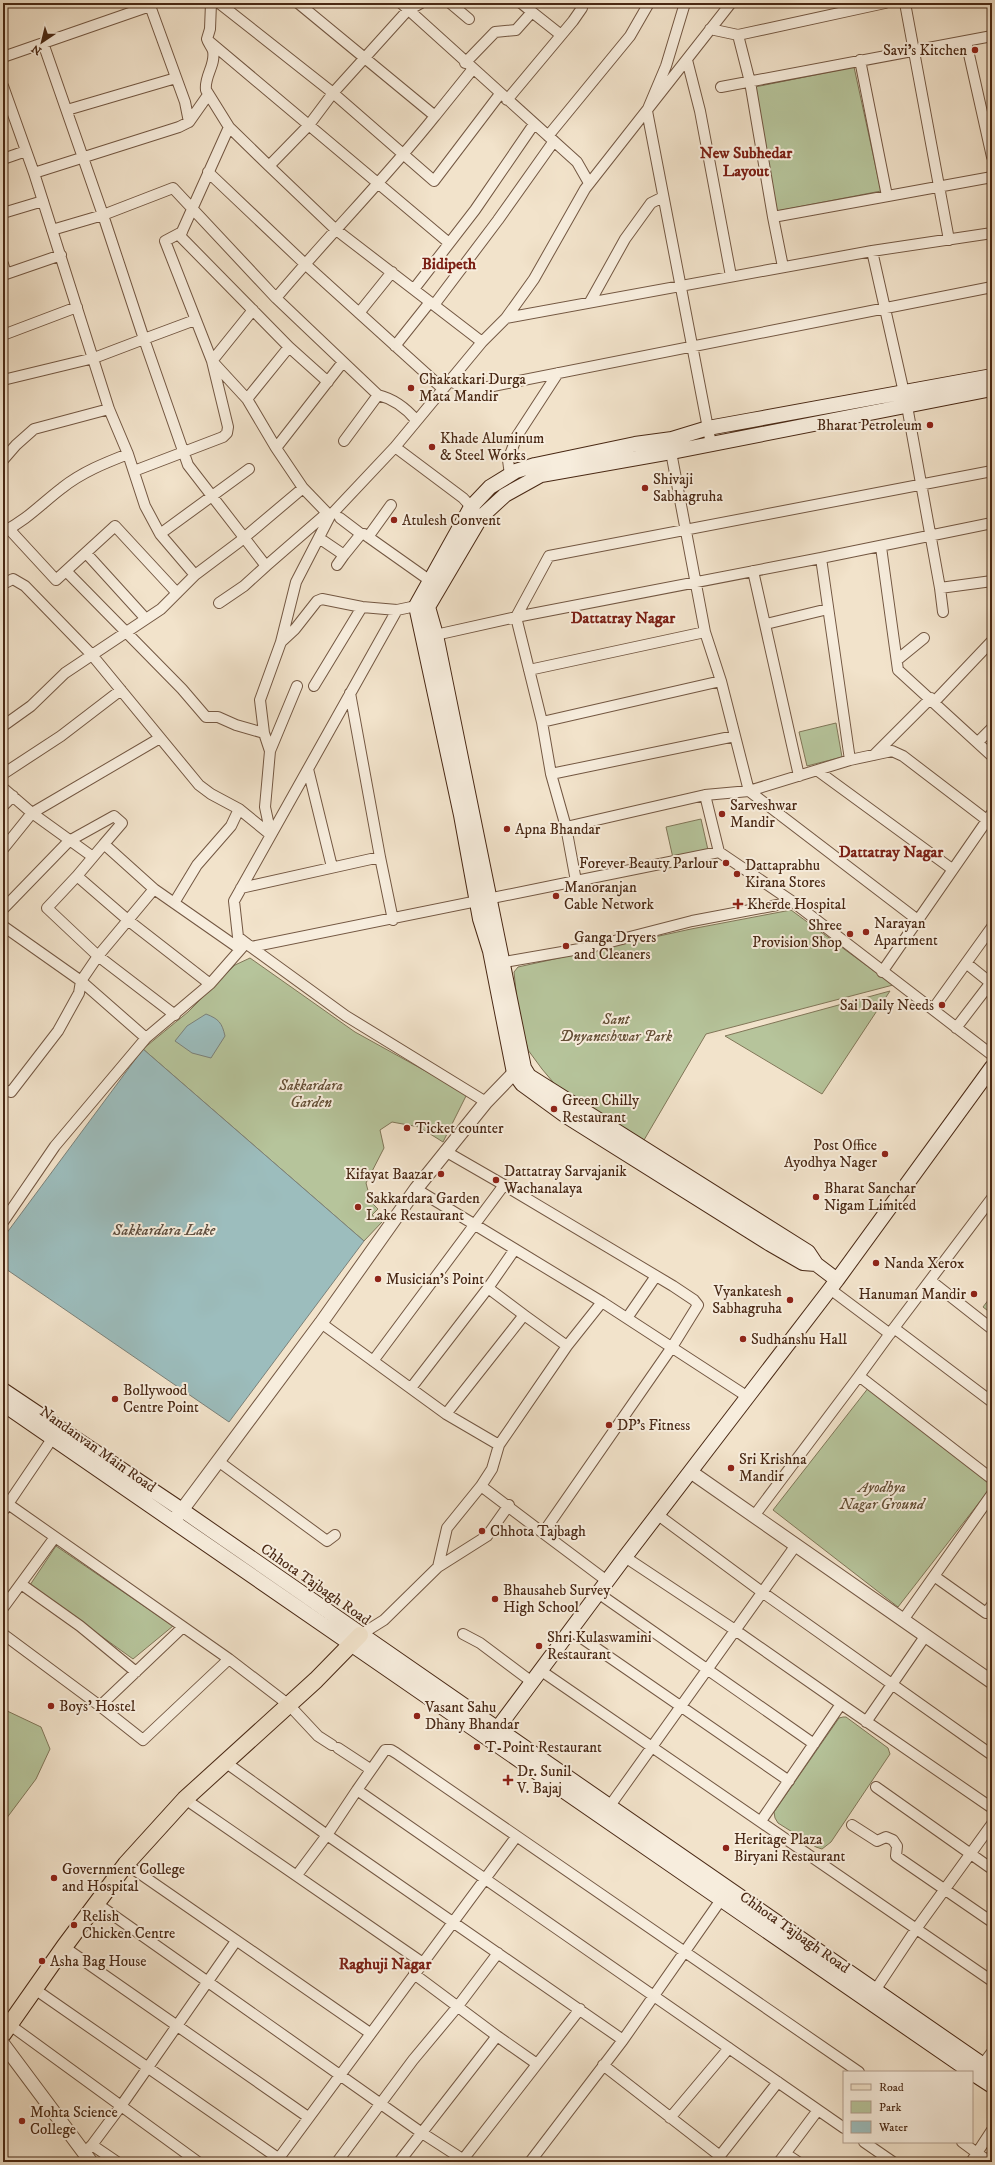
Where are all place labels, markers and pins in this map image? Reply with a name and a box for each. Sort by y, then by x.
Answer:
place label: Savi's Kitchen [883,41,967,60]
marker: Savi's Kitchen [970,45,980,55]
place label: Chakatkari Durga Mata Mandir [419,370,527,406]
marker: Chakatkari Durga Mata Mandir [406,383,416,393]
place label: Bharat Petroleum [817,416,922,435]
marker: Bharat Petroleum [925,420,935,430]
place label: Khade Aluminum & Steel Works [440,429,544,465]
marker: Khade Aluminum & Steel Works [427,442,437,452]
place label: Shivaji Sabhagruha [653,470,723,506]
marker: Shivaji Sabhagruha [640,483,650,493]
place label: Atulesh Convent [402,511,501,530]
marker: Atulesh Convent [389,515,399,525]
place label: Sarveshwar Mandir [730,796,798,832]
marker: Sarveshwar Mandir [717,809,727,819]
place label: Apna Bhandar [515,820,601,839]
marker: Apna Bhandar [502,824,512,834]
place label: Forever Beauty Parlour [579,854,718,873]
place label: Dattaprabhu Kirana Stores [745,856,826,892]
marker: Forever Beauty Parlour [721,858,731,868]
marker: Dattaprabhu Kirana Stores [732,869,742,879]
place label: Manoranjan Cable Network [564,878,655,914]
marker: Manoranjan Cable Network [551,891,561,901]
place label: Kherde Hospital [747,895,846,914]
marker: Kherde Hospital [732,898,744,910]
place label: Narayan Apartment [874,914,938,950]
place label: Shree Provision Shop [752,916,842,952]
marker: Narayan Apartment [861,927,871,937]
place label: Ganga Dryers and Cleaners [574,928,656,964]
marker: Shree Provision Shop [845,929,855,939]
marker: Ganga Dryers and Cleaners [561,941,571,951]
place label: Sai Daily Needs [840,996,934,1015]
marker: Sai Daily Needs [937,1000,947,1010]
place label: Green Chilly Restaurant [562,1091,640,1127]
marker: Green Chilly Restaurant [549,1104,559,1114]
place label: Ticket counter [415,1119,504,1138]
marker: Ticket counter [402,1123,412,1133]
place label: Post Office Ayodhya Nager [784,1136,877,1172]
marker: Post Office Ayodhya Nager [880,1149,890,1159]
place label: Dattatray Sarvajanik Wachanalaya [503,1162,627,1198]
place label: Kifayat Baazar [345,1165,433,1184]
marker: Kifayat Baazar [436,1169,446,1179]
marker: Dattatray Sarvajanik Wachanalaya [491,1175,501,1185]
place label: Bharat Sanchar Nigam Limited [824,1179,917,1215]
place label: Sakkardara Garden Lake Restaurant [366,1189,480,1225]
marker: Bharat Sanchar Nigam Limited [811,1192,821,1202]
marker: Sakkardara Garden Lake Restaurant [353,1202,363,1212]
place label: Nanda Xerox [884,1254,965,1273]
marker: Nanda Xerox [871,1258,881,1268]
place label: Musician's Point [386,1270,484,1289]
marker: Musician's Point [373,1274,383,1284]
place label: Vyankatesh Sabhagruha [712,1282,783,1318]
place label: Hanuman Mandir [859,1285,966,1304]
marker: Hanuman Mandir [969,1289,979,1299]
marker: Vyankatesh Sabhagruha [785,1295,795,1305]
place label: Sudhanshu Hall [751,1330,847,1349]
marker: Sudhanshu Hall [738,1334,748,1344]
place label: Bollywood Centre Point [123,1381,199,1417]
marker: Bollywood Centre Point [110,1394,120,1404]
place label: DP's Fitness [617,1416,690,1435]
marker: DP's Fitness [604,1420,614,1430]
place label: Sri Krishna Mandir [739,1450,807,1486]
marker: Sri Krishna Mandir [726,1463,736,1473]
place label: Chhota Tajbagh [490,1522,586,1541]
marker: Chhota Tajbagh [477,1526,487,1536]
place label: Bhausaheb Survey High School [503,1581,611,1617]
marker: Bhausaheb Survey High School [490,1594,500,1604]
place label: Shri Kulaswamini Restaurant [547,1628,652,1664]
marker: Shri Kulaswamini Restaurant [534,1641,544,1651]
place label: Boys' Hostel [59,1697,136,1716]
place label: Vasant Sahu Dhany Bhandar [424,1698,520,1734]
marker: Boys' Hostel [46,1701,56,1711]
marker: Vasant Sahu Dhany Bhandar [412,1711,422,1721]
place label: T-Point Restaurant [485,1738,602,1757]
marker: T-Point Restaurant [472,1742,482,1752]
place label: Dr. Sunil V. Bajaj [516,1762,572,1798]
marker: Dr. Sunil V. Bajaj [502,1774,514,1786]
place label: Heritage Plaza Biryani Restaurant [734,1830,846,1866]
marker: Heritage Plaza Biryani Restaurant [721,1843,731,1853]
place label: Government College and Hospital [62,1860,185,1896]
marker: Government College and Hospital [49,1873,59,1883]
place label: Relish Chicken Centre [82,1907,175,1943]
marker: Relish Chicken Centre [69,1920,79,1930]
place label: Asha Bag House [50,1952,147,1971]
marker: Asha Bag House [37,1956,47,1966]
place label: Mohta Science College [30,2103,118,2139]
marker: Mohta Science College [17,2116,27,2126]

